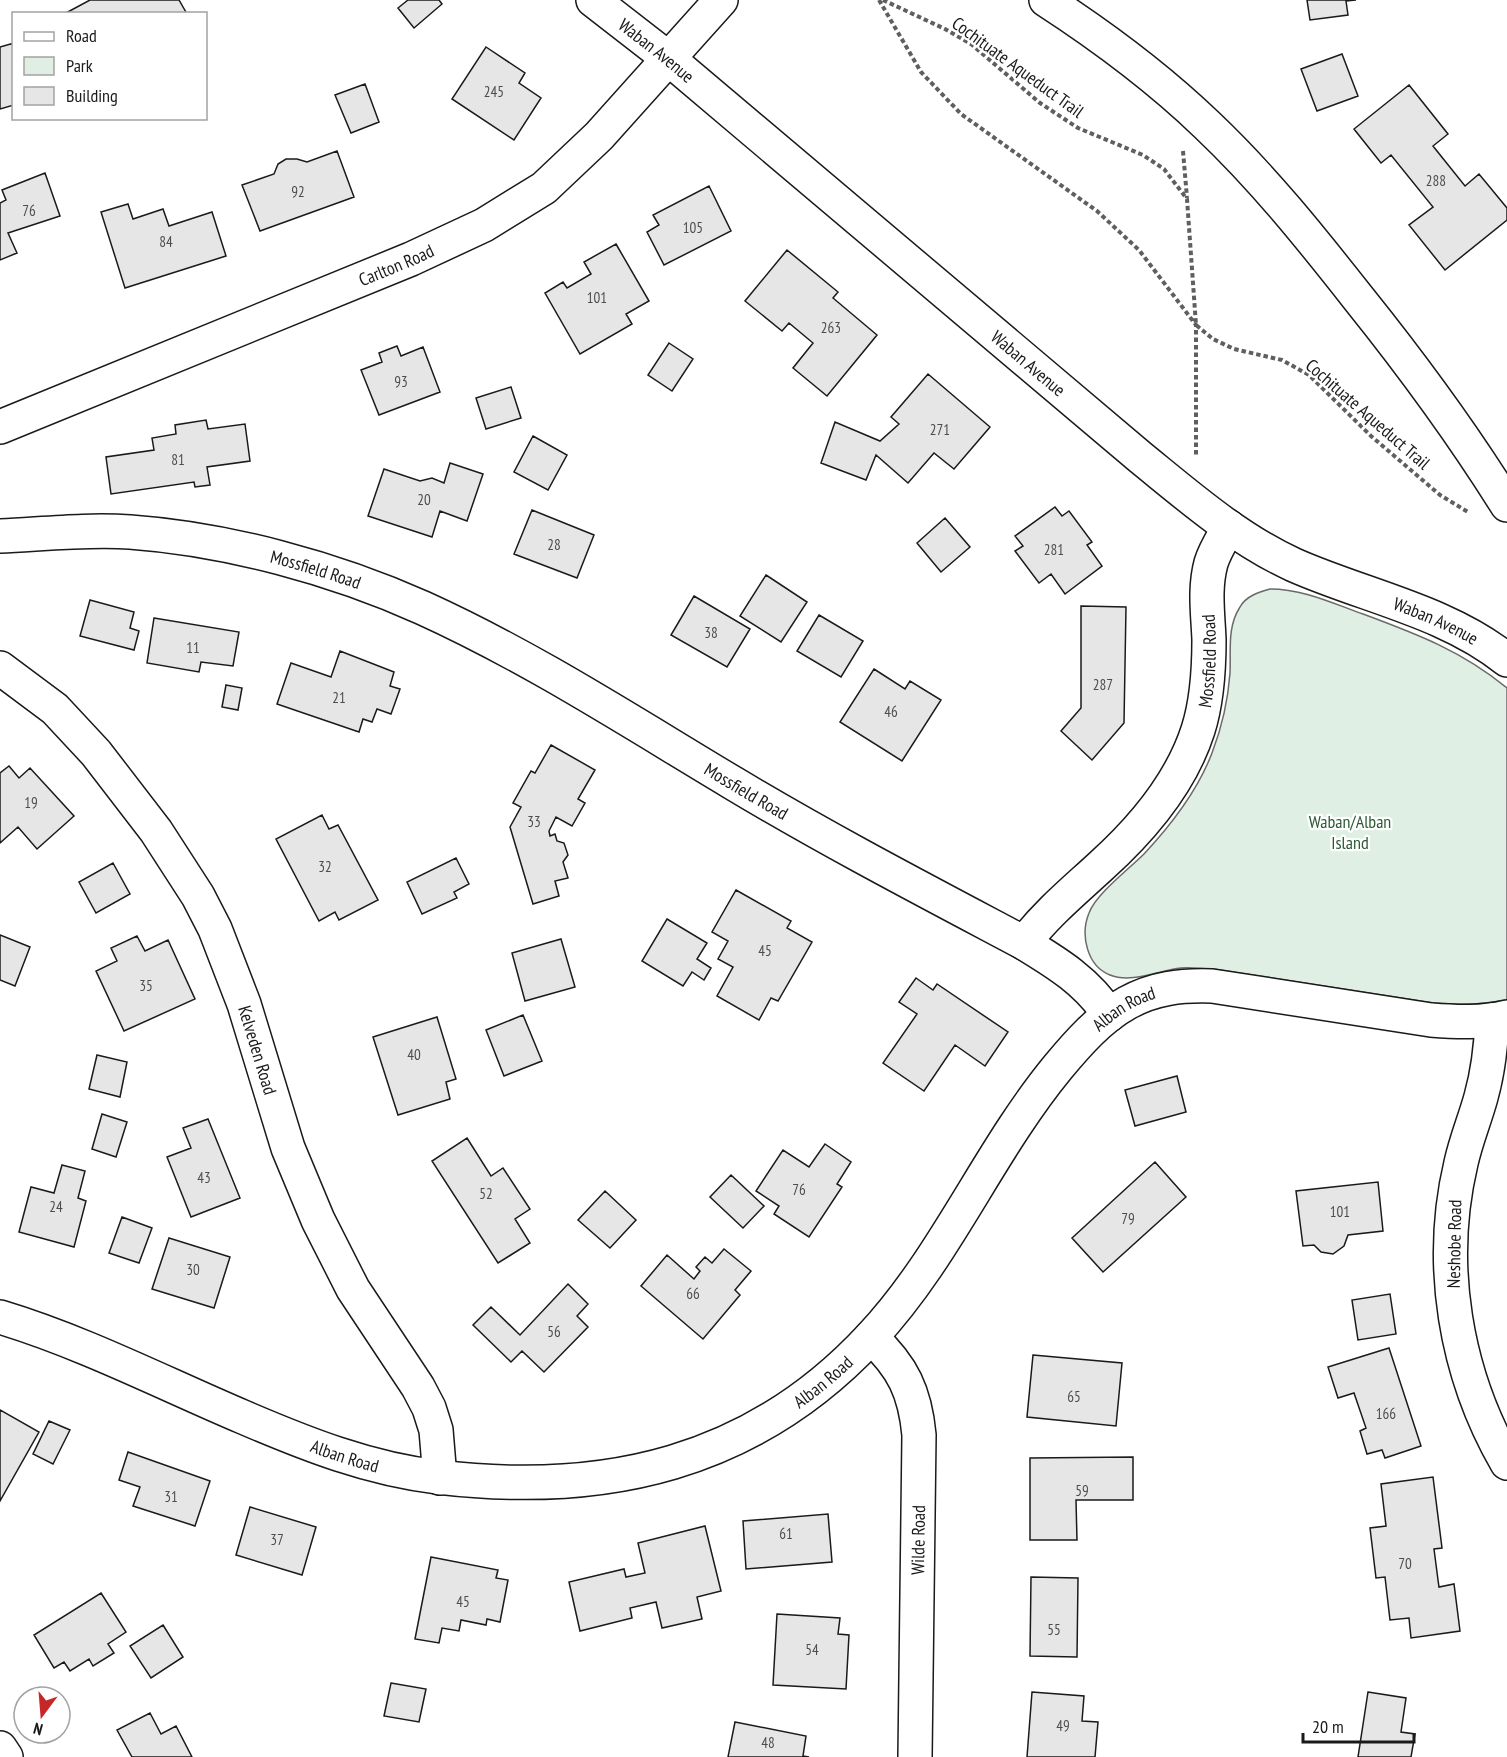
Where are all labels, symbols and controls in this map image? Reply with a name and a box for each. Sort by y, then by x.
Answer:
street label: Cochituate Aqueduct Trail [947,11,1089,123]
legend [12,12,207,120]
street label: Waban Avenue [614,13,699,87]
text: Road [66,24,97,47]
text: Park [66,54,93,77]
house number: 245 [484,82,504,101]
text: Building [66,84,118,107]
house number: 288 [1426,171,1446,190]
house number: 92 [291,182,305,201]
house number: 76 [22,201,36,220]
house number: 105 [683,218,703,237]
house number: 84 [159,232,173,251]
street label: Carlton Road [355,239,437,291]
house number: 101 [587,288,607,307]
house number: 263 [821,318,841,337]
street label: Waban Avenue [987,325,1071,401]
street label: Cochituate Aqueduct Trail [1301,354,1436,475]
house number: 93 [394,372,408,391]
house number: 271 [930,420,950,439]
house number: 81 [171,450,185,469]
house number: 20 [417,490,431,509]
house number: 28 [547,535,561,554]
house number: 281 [1044,540,1064,559]
street label: Mossfield Road [268,544,364,594]
street label: Waban Avenue [1391,592,1483,649]
street label: Mossfield Road [1192,614,1221,709]
house number: 38 [704,623,718,642]
house number: 11 [186,638,200,657]
house number: 287 [1093,675,1113,694]
house number: 21 [332,688,346,707]
house number: 46 [884,702,898,721]
street label: Mossfield Road [700,757,792,824]
house number: 19 [24,793,38,812]
park label: Waban/Alban Island [1309,810,1391,854]
house number: 33 [527,812,541,831]
house number: 32 [318,857,332,876]
house number: 45 [758,941,772,960]
house number: 35 [139,976,153,995]
street label: Alban Road [1087,981,1158,1036]
street label: Kelveden Road [234,1003,282,1097]
house number: 40 [407,1045,421,1064]
house number: 43 [197,1168,211,1187]
house number: 76 [792,1180,806,1199]
house number: 52 [479,1184,493,1203]
house number: 24 [49,1197,63,1216]
street label: Neshobe Road [1442,1199,1466,1289]
house number: 101 [1330,1202,1350,1221]
house number: 79 [1121,1209,1135,1228]
house number: 30 [186,1260,200,1279]
house number: 66 [686,1284,700,1303]
house number: 56 [547,1322,561,1341]
street label: Alban Road [788,1351,857,1413]
house number: 65 [1067,1387,1081,1406]
house number: 166 [1376,1404,1396,1423]
street label: Alban Road [308,1434,381,1477]
house number: 59 [1075,1481,1089,1500]
house number: 31 [164,1487,178,1506]
street label: Wilde Road [906,1505,930,1575]
house number: 61 [779,1524,793,1543]
house number: 37 [270,1530,284,1549]
house number: 70 [1398,1554,1412,1573]
house number: 45 [456,1592,470,1611]
house number: 55 [1047,1620,1061,1639]
house number: 54 [805,1640,819,1659]
north arrow [12,1685,72,1745]
scale bar [1303,1706,1414,1744]
text: 20 m [1312,1715,1344,1738]
house number: 49 [1056,1716,1070,1735]
text: N [31,1719,45,1740]
house number: 48 [761,1733,775,1752]

